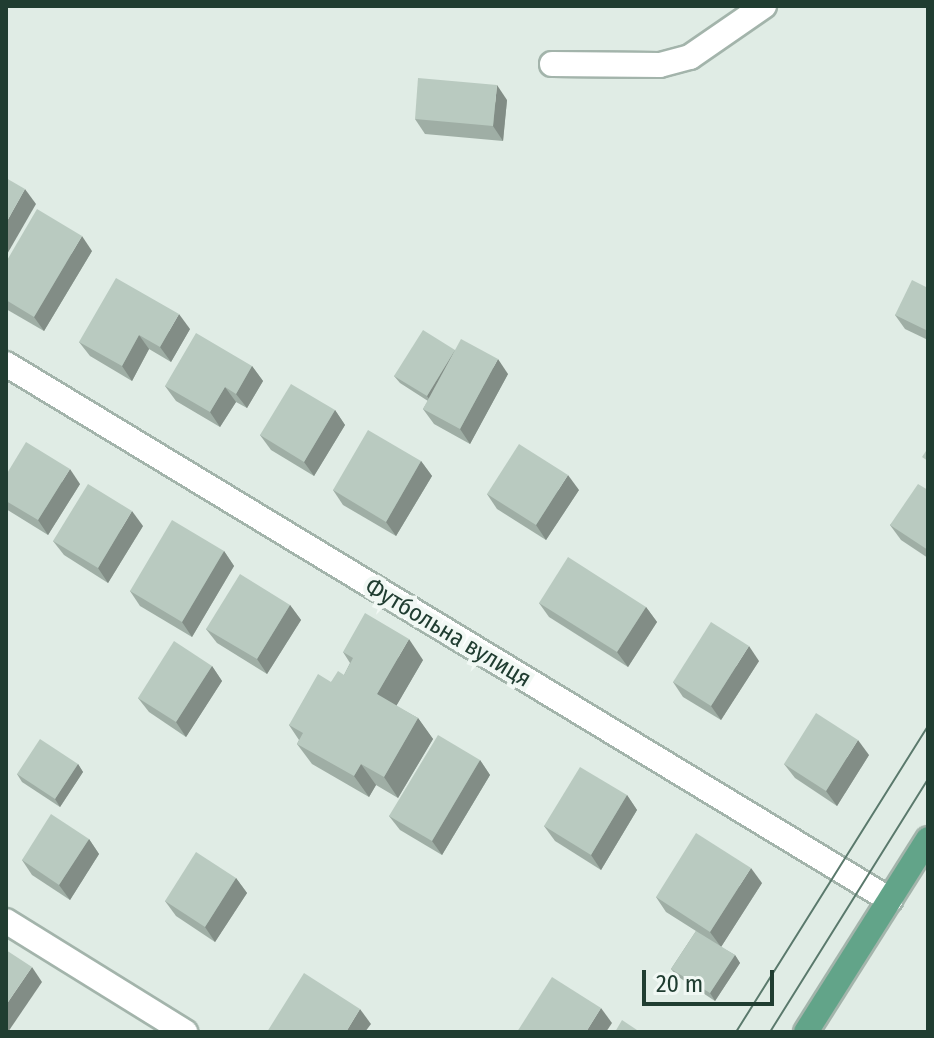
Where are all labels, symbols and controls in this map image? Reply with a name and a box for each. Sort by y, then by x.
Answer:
street label: Футбольна вулиця [360,572,536,694]
scale bar [646,954,778,1004]
text: 20 m [656,970,703,998]

